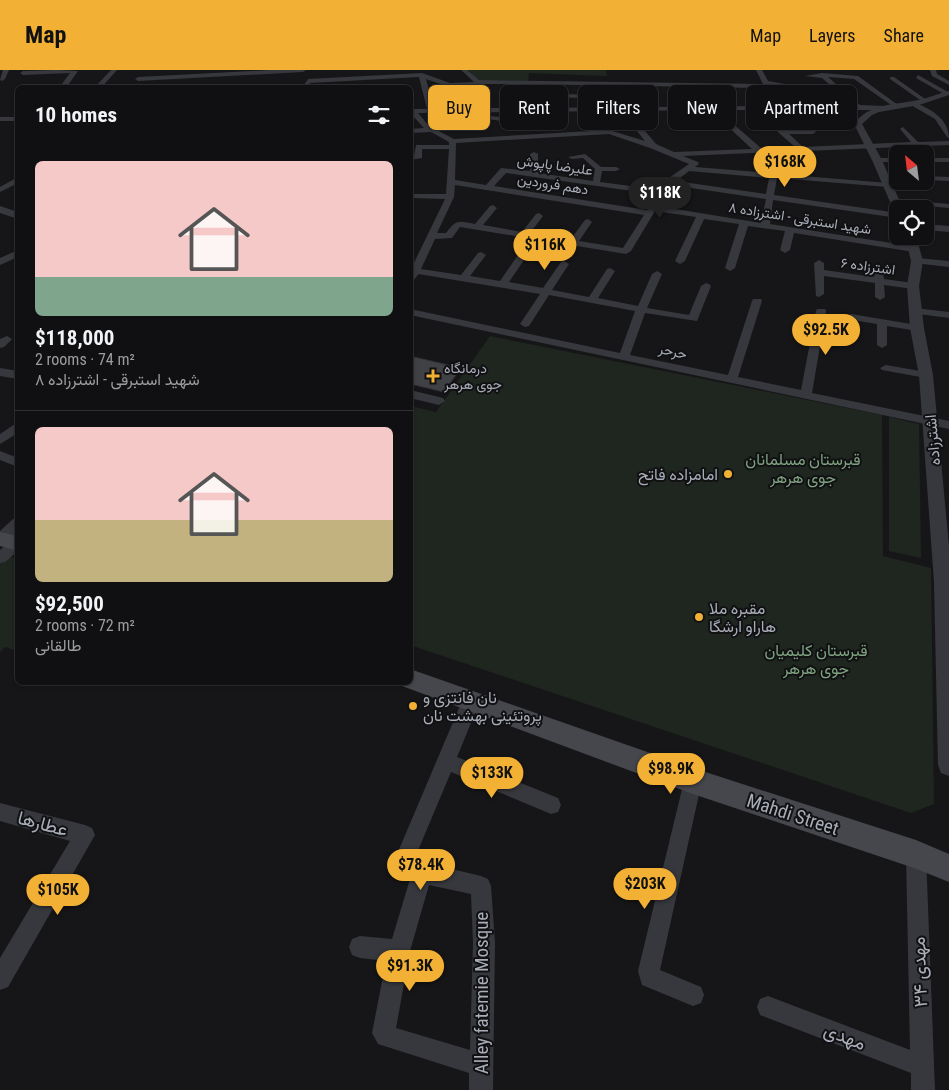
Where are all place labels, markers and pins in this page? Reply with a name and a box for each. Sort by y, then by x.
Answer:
pin: $168K [750,146,820,188]
pin: $118K [625,176,695,219]
pin: $116K [510,228,580,271]
pin: $92.5K [785,314,867,356]
place label: درمانگاه جوی هرهر [443,360,502,393]
marker: درمانگاه جوی هرهر [426,369,440,383]
place label: امامزاده فاتح [638,465,718,486]
marker: امامزاده فاتح [722,468,734,480]
place label: مقبره ملا هاراو ارشگا [709,599,776,637]
marker: مقبره ملا هاراو ارشگا [693,611,705,623]
place label: نان فانتزی و پروتئینی بهشت نان [423,688,542,727]
marker: نان فانتزی و پروتئینی بهشت نان [407,700,419,712]
pin: $98.9K [630,752,712,795]
pin: $133K [457,756,527,799]
pin: $78.4K [380,848,462,891]
pin: $203K [610,868,680,910]
pin: $105K [23,874,93,916]
pin: $91.3K [369,950,451,992]

